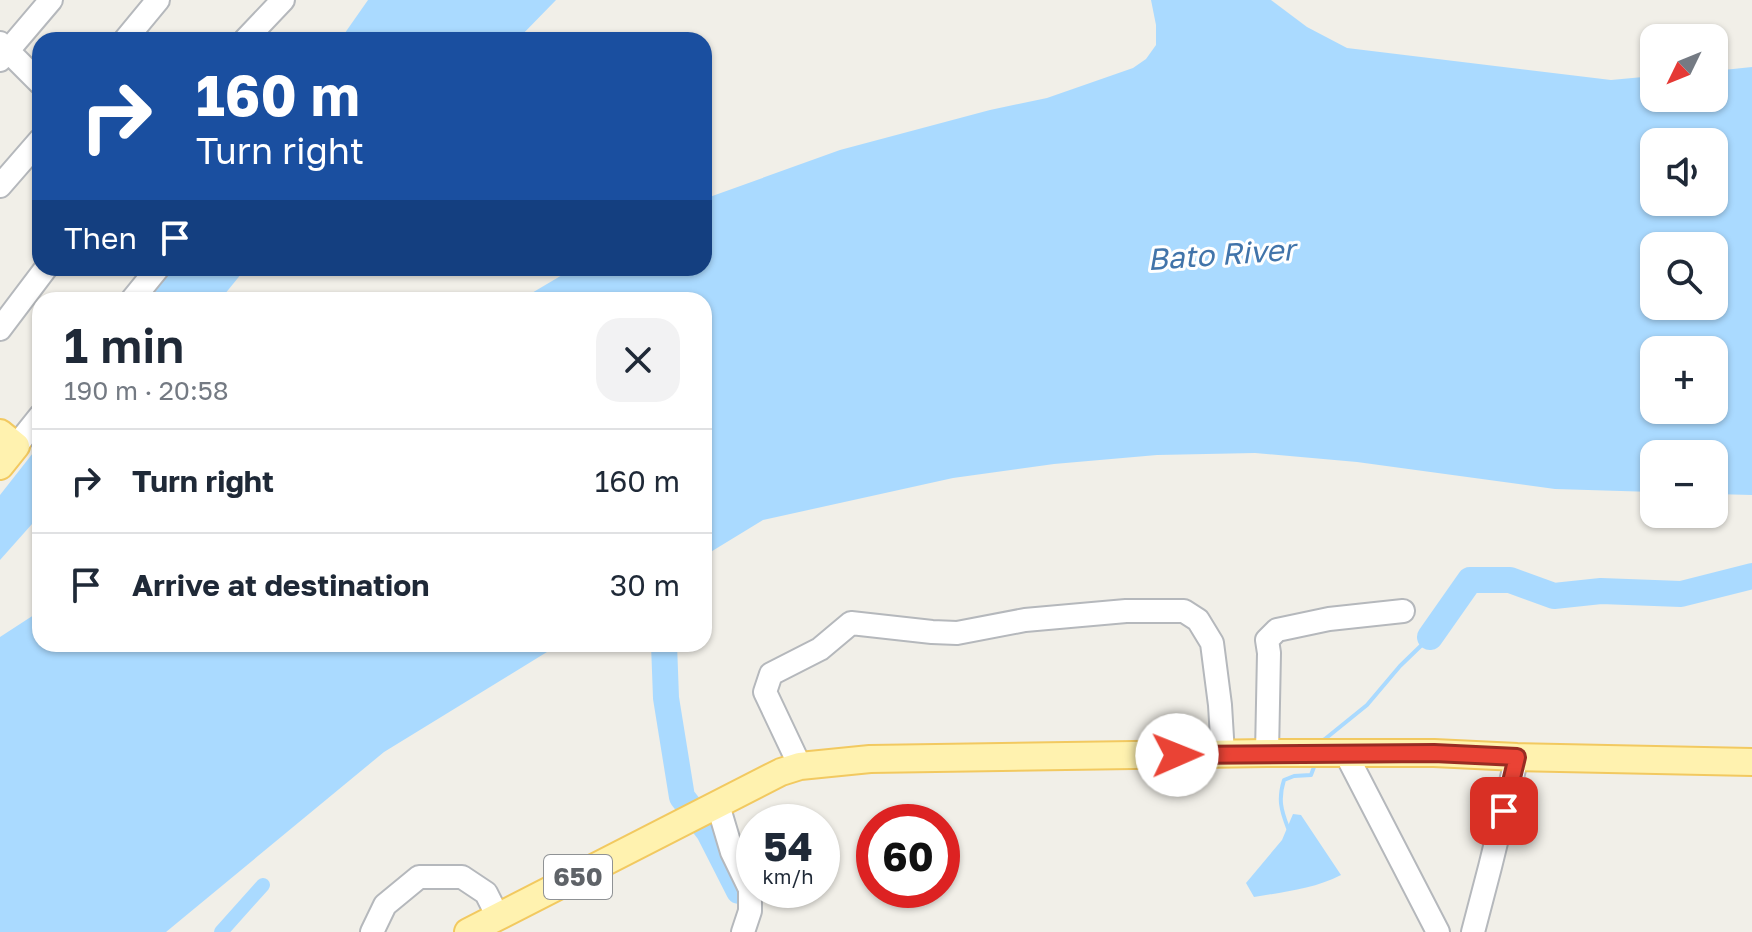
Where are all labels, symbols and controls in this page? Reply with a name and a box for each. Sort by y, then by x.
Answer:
north arrow [1640,24,1728,112]
map controls [1640,24,1728,528]
text: 160 m [196,61,360,128]
icon: right [64,64,168,168]
button: sound [1640,128,1728,216]
text: Turn right [196,129,364,172]
icon: arrive [153,216,197,260]
text: Then [64,220,137,256]
water label: Bato River [1146,231,1300,277]
button: search [1640,232,1728,320]
text: 1 min [64,316,184,374]
button: close [596,318,680,402]
button: + [1640,336,1728,424]
text: 190 m · 20:58 [64,375,229,406]
button: − [1640,440,1728,528]
icon: right [64,459,108,503]
text: Turn right [132,463,274,499]
text: 160 m [595,463,680,499]
icon: arrive [64,563,108,607]
text: Arrive at destination [132,567,429,603]
text: 30 m [610,567,680,603]
position arrow [1135,713,1219,797]
pin [1470,777,1538,845]
icon: arrive [1482,789,1526,833]
speed limit sign: 60 [856,804,960,908]
text: 54 [763,822,813,870]
road number: 650 [544,855,612,899]
text: km/h [763,864,813,888]

